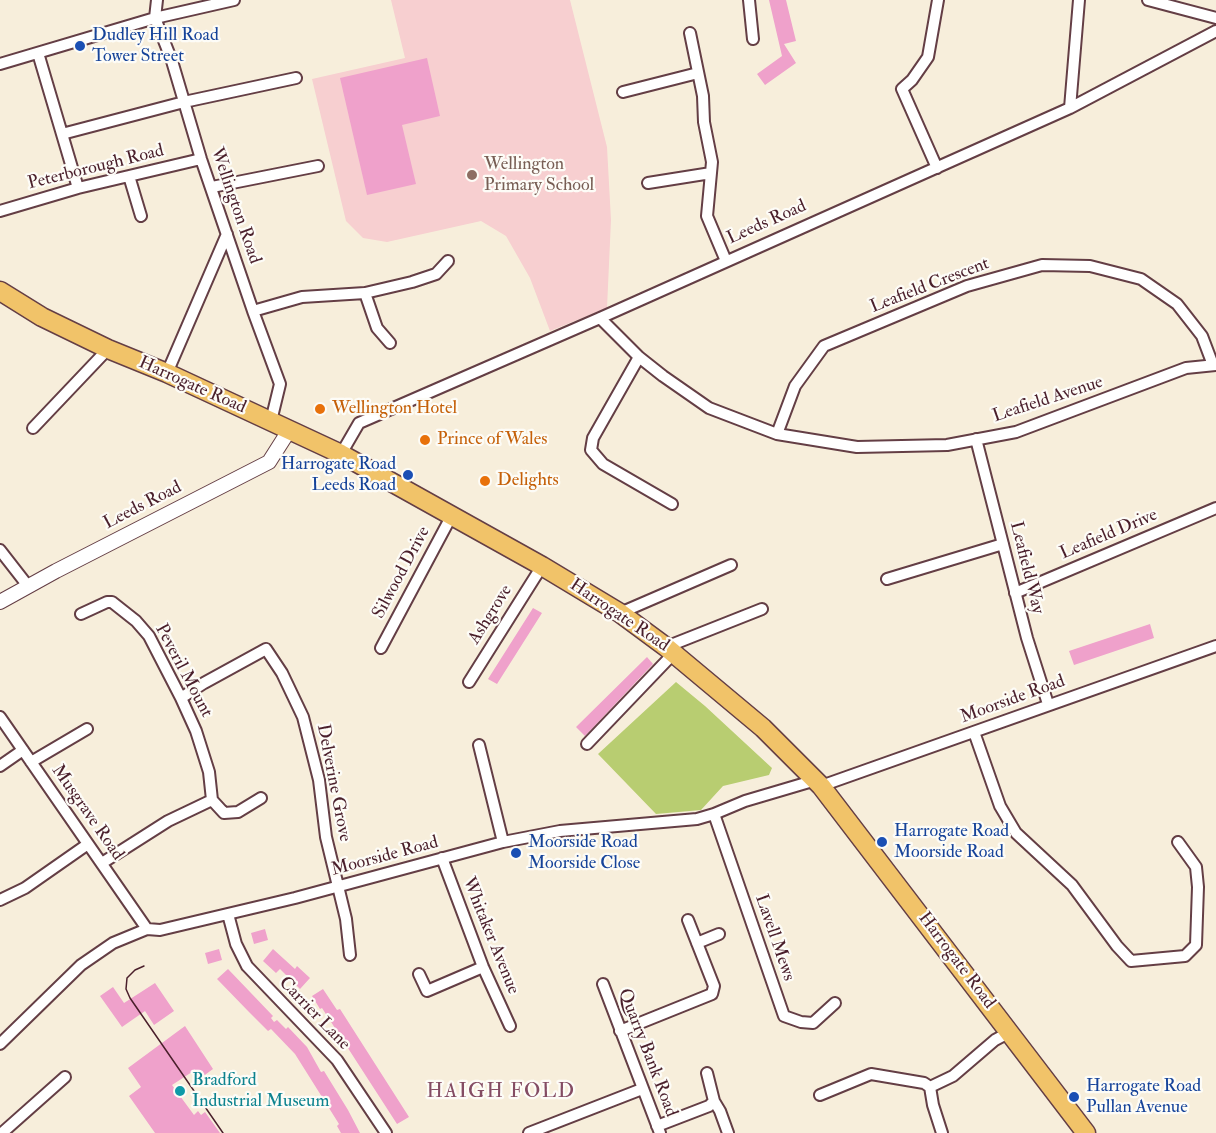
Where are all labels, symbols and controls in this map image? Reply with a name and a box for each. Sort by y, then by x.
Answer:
place label: Dudley Hill Road Tower Street [92,25,219,68]
marker: Dudley Hill Road Tower Street [73,39,87,53]
street label: Peterborough Road [26,141,166,195]
street label: Wellington Road [205,145,265,267]
place label: Wellington Primary School [484,154,594,196]
marker: Wellington Primary School [465,168,479,182]
street label: Leeds Road [724,196,810,250]
street label: Leafield Crescent [867,253,993,319]
street label: Harrogate Road [135,353,249,419]
street label: Leafield Avenue [990,372,1106,428]
place label: Wellington Hotel [332,398,457,420]
marker: Wellington Hotel [313,402,327,416]
place label: Prince of Wales [437,429,547,451]
marker: Prince of Wales [418,433,432,447]
place label: Harrogate Road Leeds Road [281,454,396,496]
marker: Harrogate Road Leeds Road [401,468,415,482]
place label: Delights [497,470,559,492]
marker: Delights [478,474,492,488]
street label: Leeds Road [100,477,186,535]
street label: Leafield Drive [1057,505,1161,565]
street label: Leafield Way [1004,520,1048,616]
street label: Silwood Drive [369,523,435,623]
street label: Harrogate Road [565,575,673,657]
street label: Ashgrove [464,581,518,649]
street label: Peveril Mount [149,621,217,721]
street label: Moorside Road [958,671,1068,729]
street label: Delverine Grove [311,722,355,844]
street label: Musgrave Road [46,761,128,865]
place label: Harrogate Road Moorside Road [894,821,1009,864]
street label: Moorside Road [329,832,441,882]
place label: Moorside Road Moorside Close [528,832,640,874]
marker: Harrogate Road Moorside Road [875,835,889,849]
marker: Moorside Road Moorside Close [509,846,523,860]
street label: Whitaker Avenue [457,874,523,998]
street label: Lavell Mews [749,892,799,984]
street label: Harrogate Road [913,908,999,1014]
street label: Carrier Lane [274,973,354,1055]
street label: Quarry Bank Road [613,986,681,1120]
place label: Bradford Industrial Museum [192,1070,329,1112]
place label: Harrogate Road Pullan Avenue [1086,1076,1201,1118]
district label: HAIGH FOLD [427,1081,575,1105]
marker: Bradford Industrial Museum [173,1084,187,1098]
marker: Harrogate Road Pullan Avenue [1067,1090,1081,1104]

